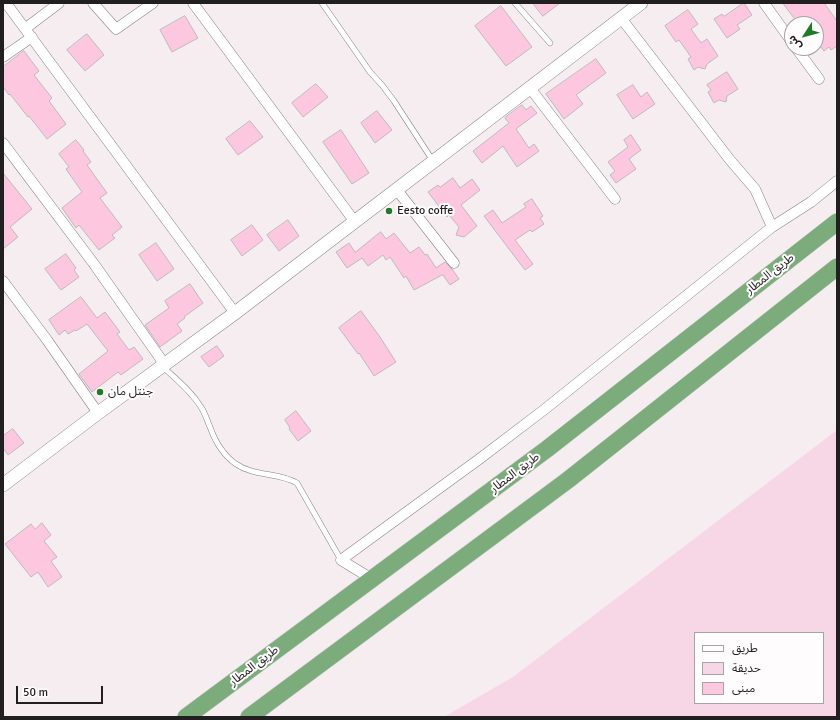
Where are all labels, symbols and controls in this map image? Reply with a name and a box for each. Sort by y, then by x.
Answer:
north arrow [784,16,824,56]
text: ش [785,33,804,53]
place label: Eesto coffe [397,204,453,218]
marker: Eesto coffe [384,206,394,216]
street label: طريق المطار [743,251,797,297]
place label: جنتل مان [108,385,153,399]
marker: جنتل مان [95,387,105,397]
street label: طريق المطار [488,450,542,496]
legend [694,632,824,704]
text: طريق [732,641,758,656]
street label: طريق المطار [227,643,281,689]
text: حديقة [732,661,761,676]
scale bar [18,678,105,704]
text: مبنى [732,681,755,696]
text: 50 m [23,685,48,700]

